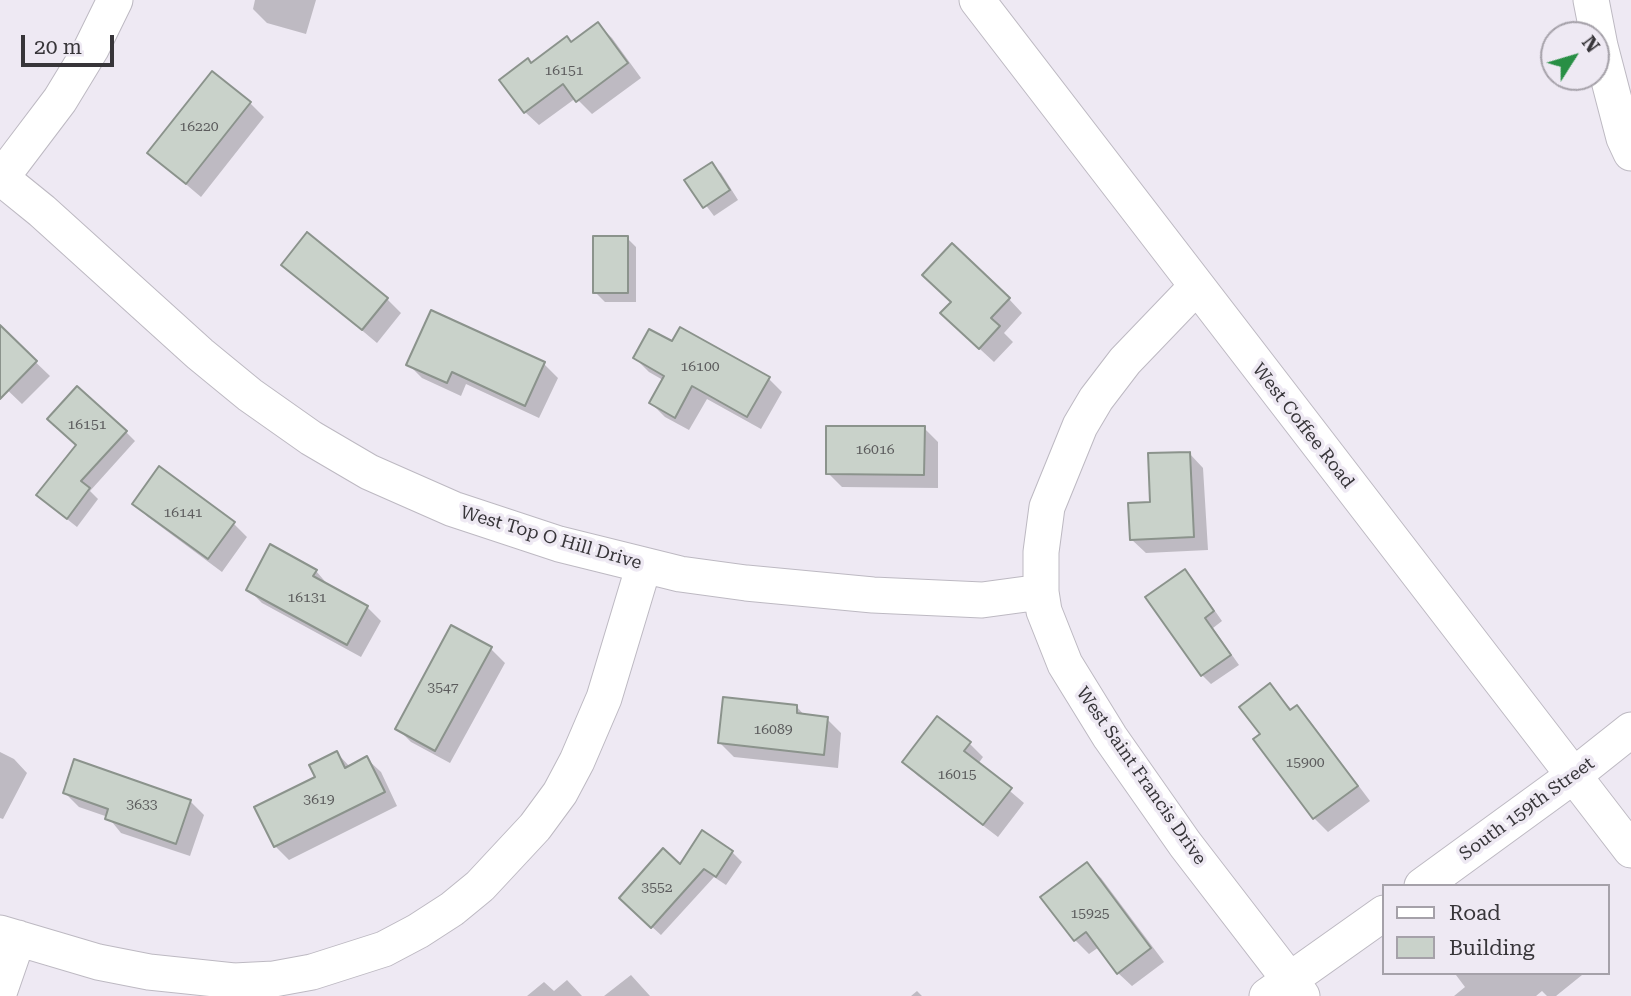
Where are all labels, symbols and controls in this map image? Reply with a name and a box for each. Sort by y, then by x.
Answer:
scale bar [24,21,117,65]
north arrow [1540,21,1610,91]
text: N [1577,31,1604,57]
text: 20 m [34,35,82,59]
house number: 16151 [544,63,584,79]
house number: 16220 [179,119,219,135]
house number: 16100 [680,359,720,375]
street label: West Coffee Road [1247,359,1359,493]
house number: 16151 [67,417,107,433]
house number: 16016 [855,442,895,458]
street label: West Top O Hill Drive [458,502,644,574]
house number: 16141 [163,505,203,521]
house number: 16131 [287,590,327,606]
house number: 3547 [427,680,459,696]
street label: West Saint Francis Drive [1071,683,1211,869]
house number: 16089 [753,722,793,738]
street label: South 159th Street [1455,753,1599,865]
house number: 15900 [1285,755,1325,771]
house number: 16015 [937,767,977,783]
house number: 3619 [303,792,335,808]
house number: 3633 [126,797,158,813]
house number: 3552 [641,880,673,896]
legend [1382,884,1610,975]
text: Road [1449,901,1501,925]
house number: 15925 [1070,906,1110,922]
text: Building [1449,936,1535,960]

